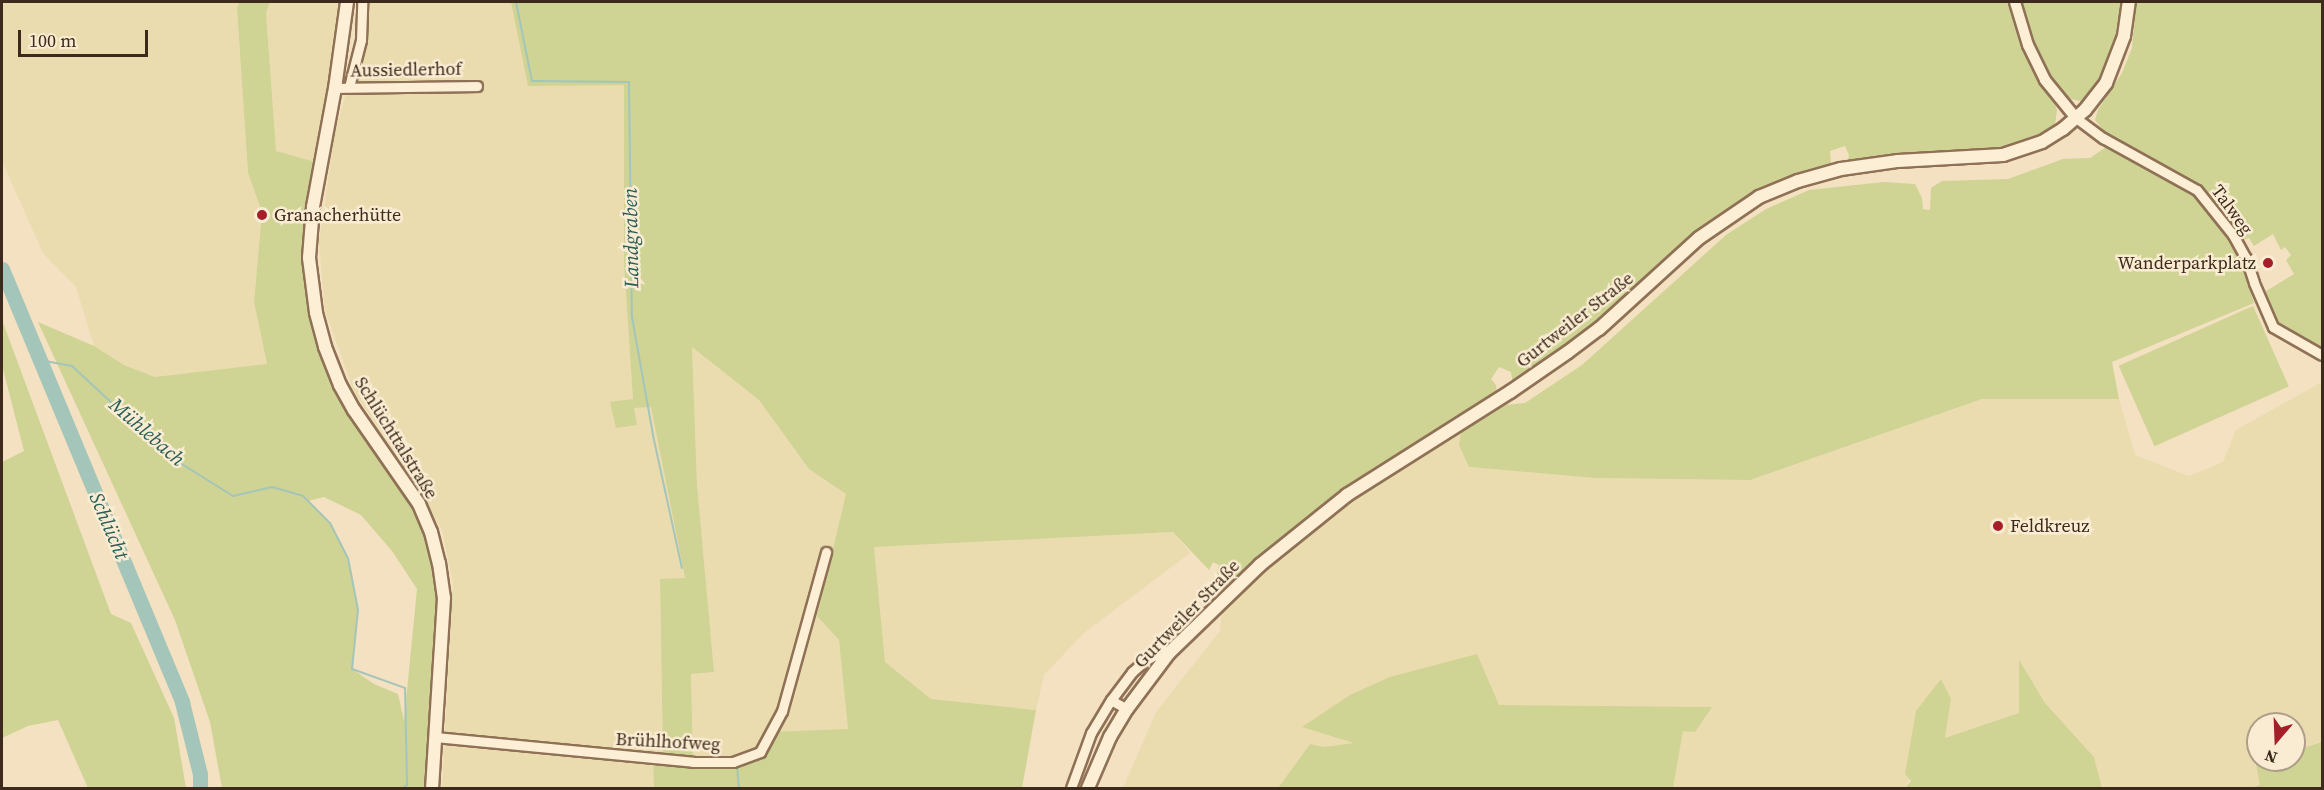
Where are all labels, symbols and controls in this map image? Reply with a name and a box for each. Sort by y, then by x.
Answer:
scale bar [21,18,152,56]
text: 100 m [29,28,76,53]
street label: Aussiedlerhof [350,58,462,82]
street label: Talweg [2207,181,2257,239]
water label: Landgraben [618,188,644,288]
place label: Granacherhütte [274,204,401,226]
marker: Granacherhütte [255,208,269,222]
place label: Wanderparkplatz [2118,252,2256,274]
marker: Wanderparkplatz [2261,256,2275,270]
street label: Gurtweiler Straße [1512,268,1638,372]
street label: Schlüchttalstraße [350,373,442,503]
water label: Mühlebach [104,393,190,471]
water label: Schlücht [84,489,134,563]
place label: Feldkreuz [2010,515,2089,537]
marker: Feldkreuz [1991,519,2005,533]
street label: Gurtweiler Straße [1130,555,1244,673]
north arrow [2246,712,2306,772]
street label: Brühlhofweg [615,728,721,756]
text: N [2262,745,2280,769]

